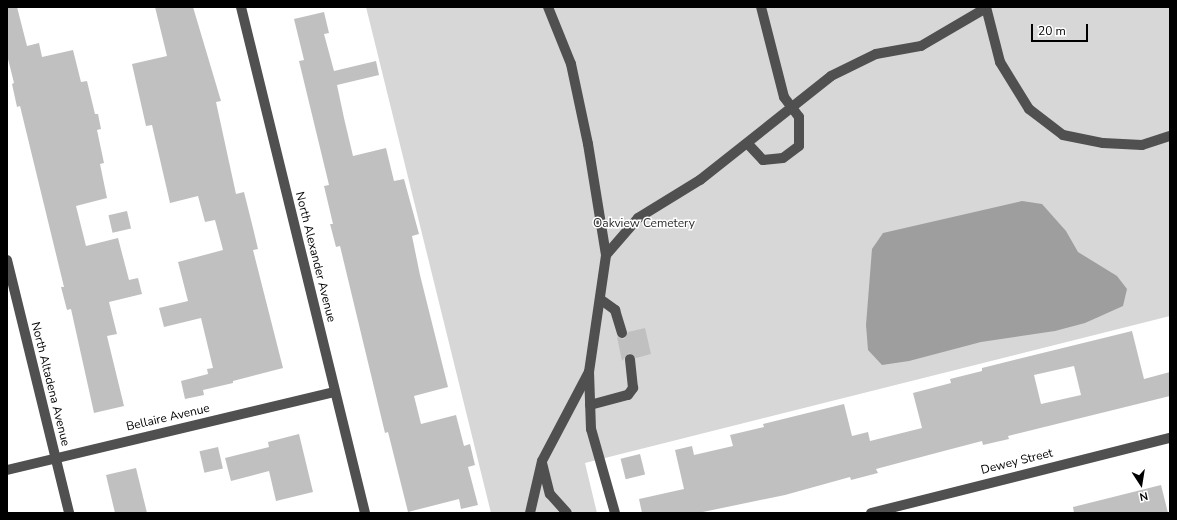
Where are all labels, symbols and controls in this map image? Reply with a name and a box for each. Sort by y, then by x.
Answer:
scale bar [1033,16,1090,42]
text: 20 m [1038,23,1066,39]
street label: North Alexander Avenue [292,190,338,324]
park label: Oakview Cemetery [593,217,695,231]
street label: North Altadena Avenue [28,320,72,448]
street label: Bellaire Avenue [125,401,211,435]
street label: Dewey Street [980,446,1054,478]
north arrow [1121,464,1161,504]
text: N [1138,488,1149,504]

